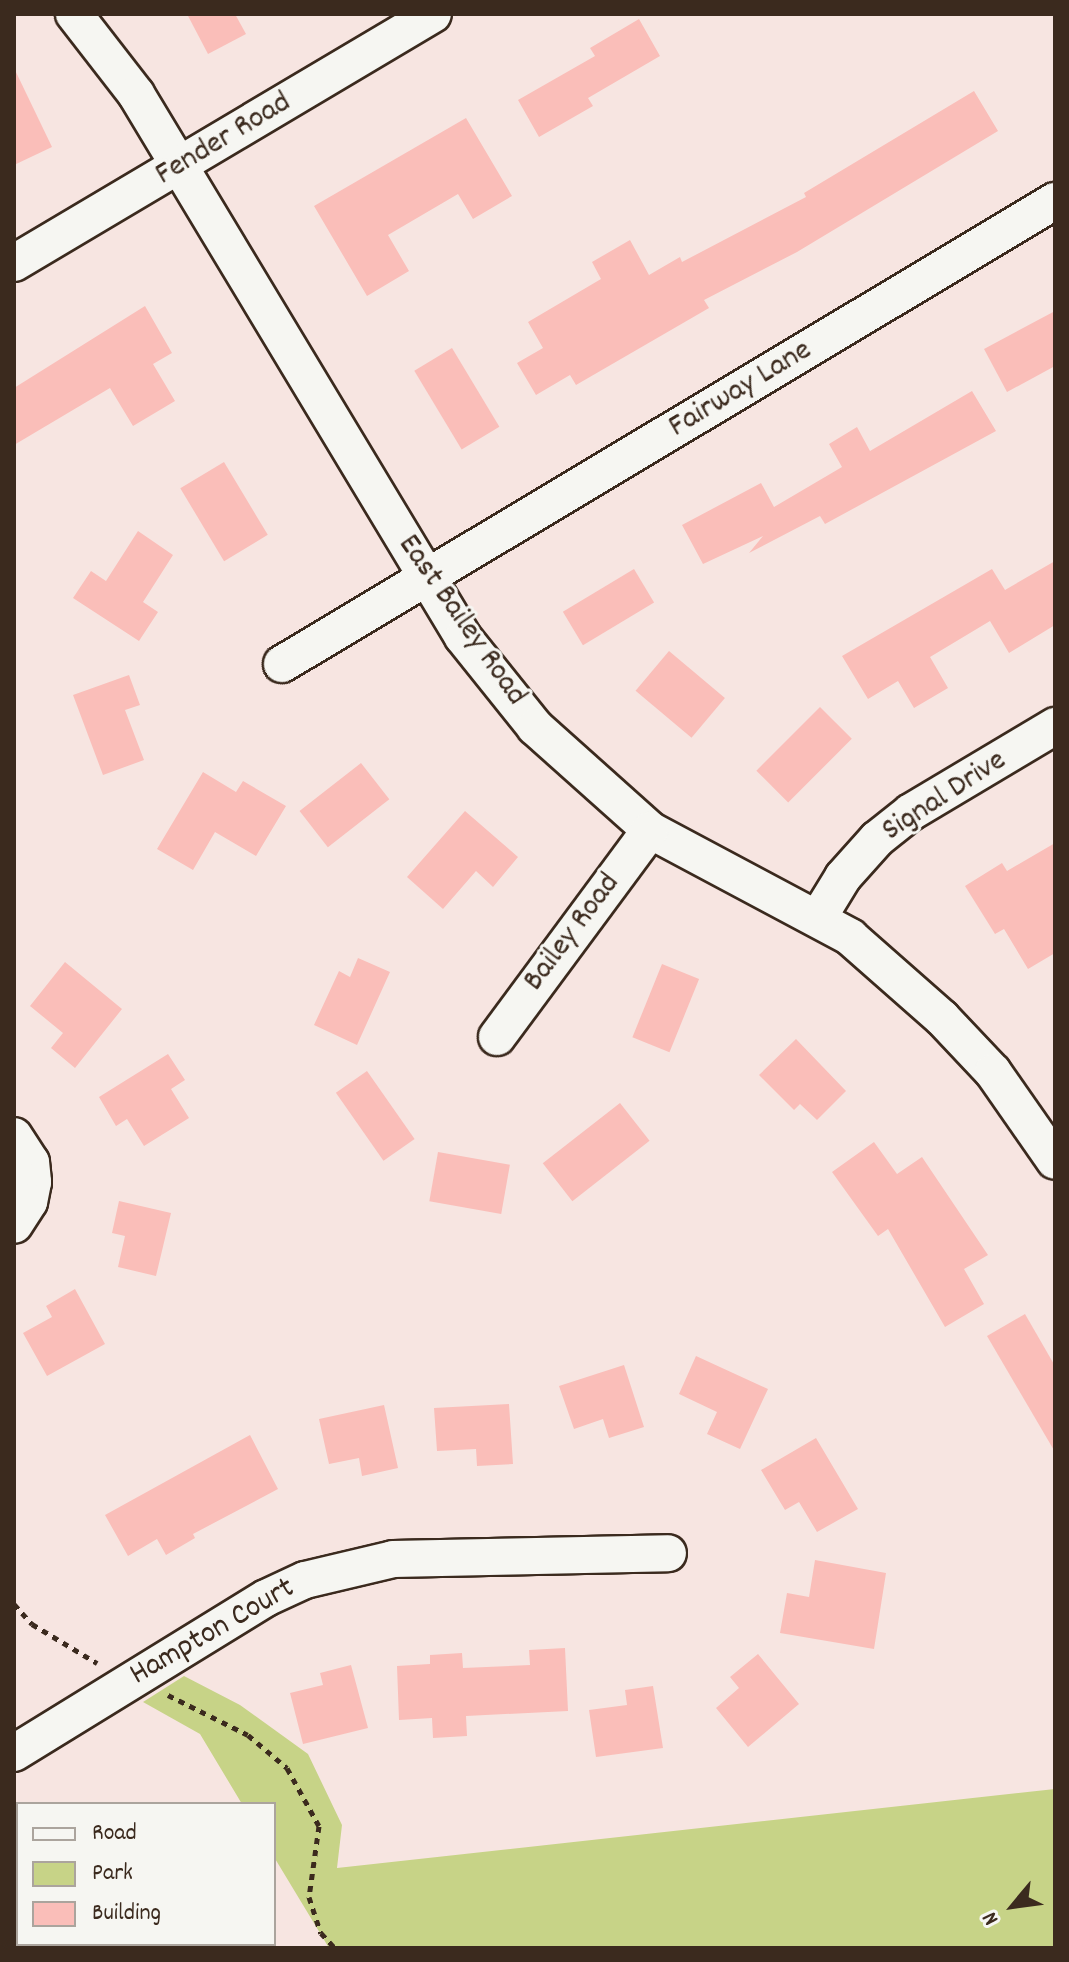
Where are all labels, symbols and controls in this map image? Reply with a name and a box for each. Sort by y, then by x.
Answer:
street label: Fender Road [149,85,299,195]
street label: Fairway Lane [663,332,819,448]
street label: East Bailey Road [388,528,534,714]
street label: Signal Drive [876,743,1014,851]
street label: Bailey Road [516,866,630,1000]
street label: Hampton Court [124,1570,302,1696]
legend [16,1802,276,1946]
text: Road [92,1817,137,1851]
text: Park [92,1857,133,1891]
north arrow [973,1866,1053,1946]
text: Building [92,1897,161,1931]
text: N [975,1906,1008,1930]

